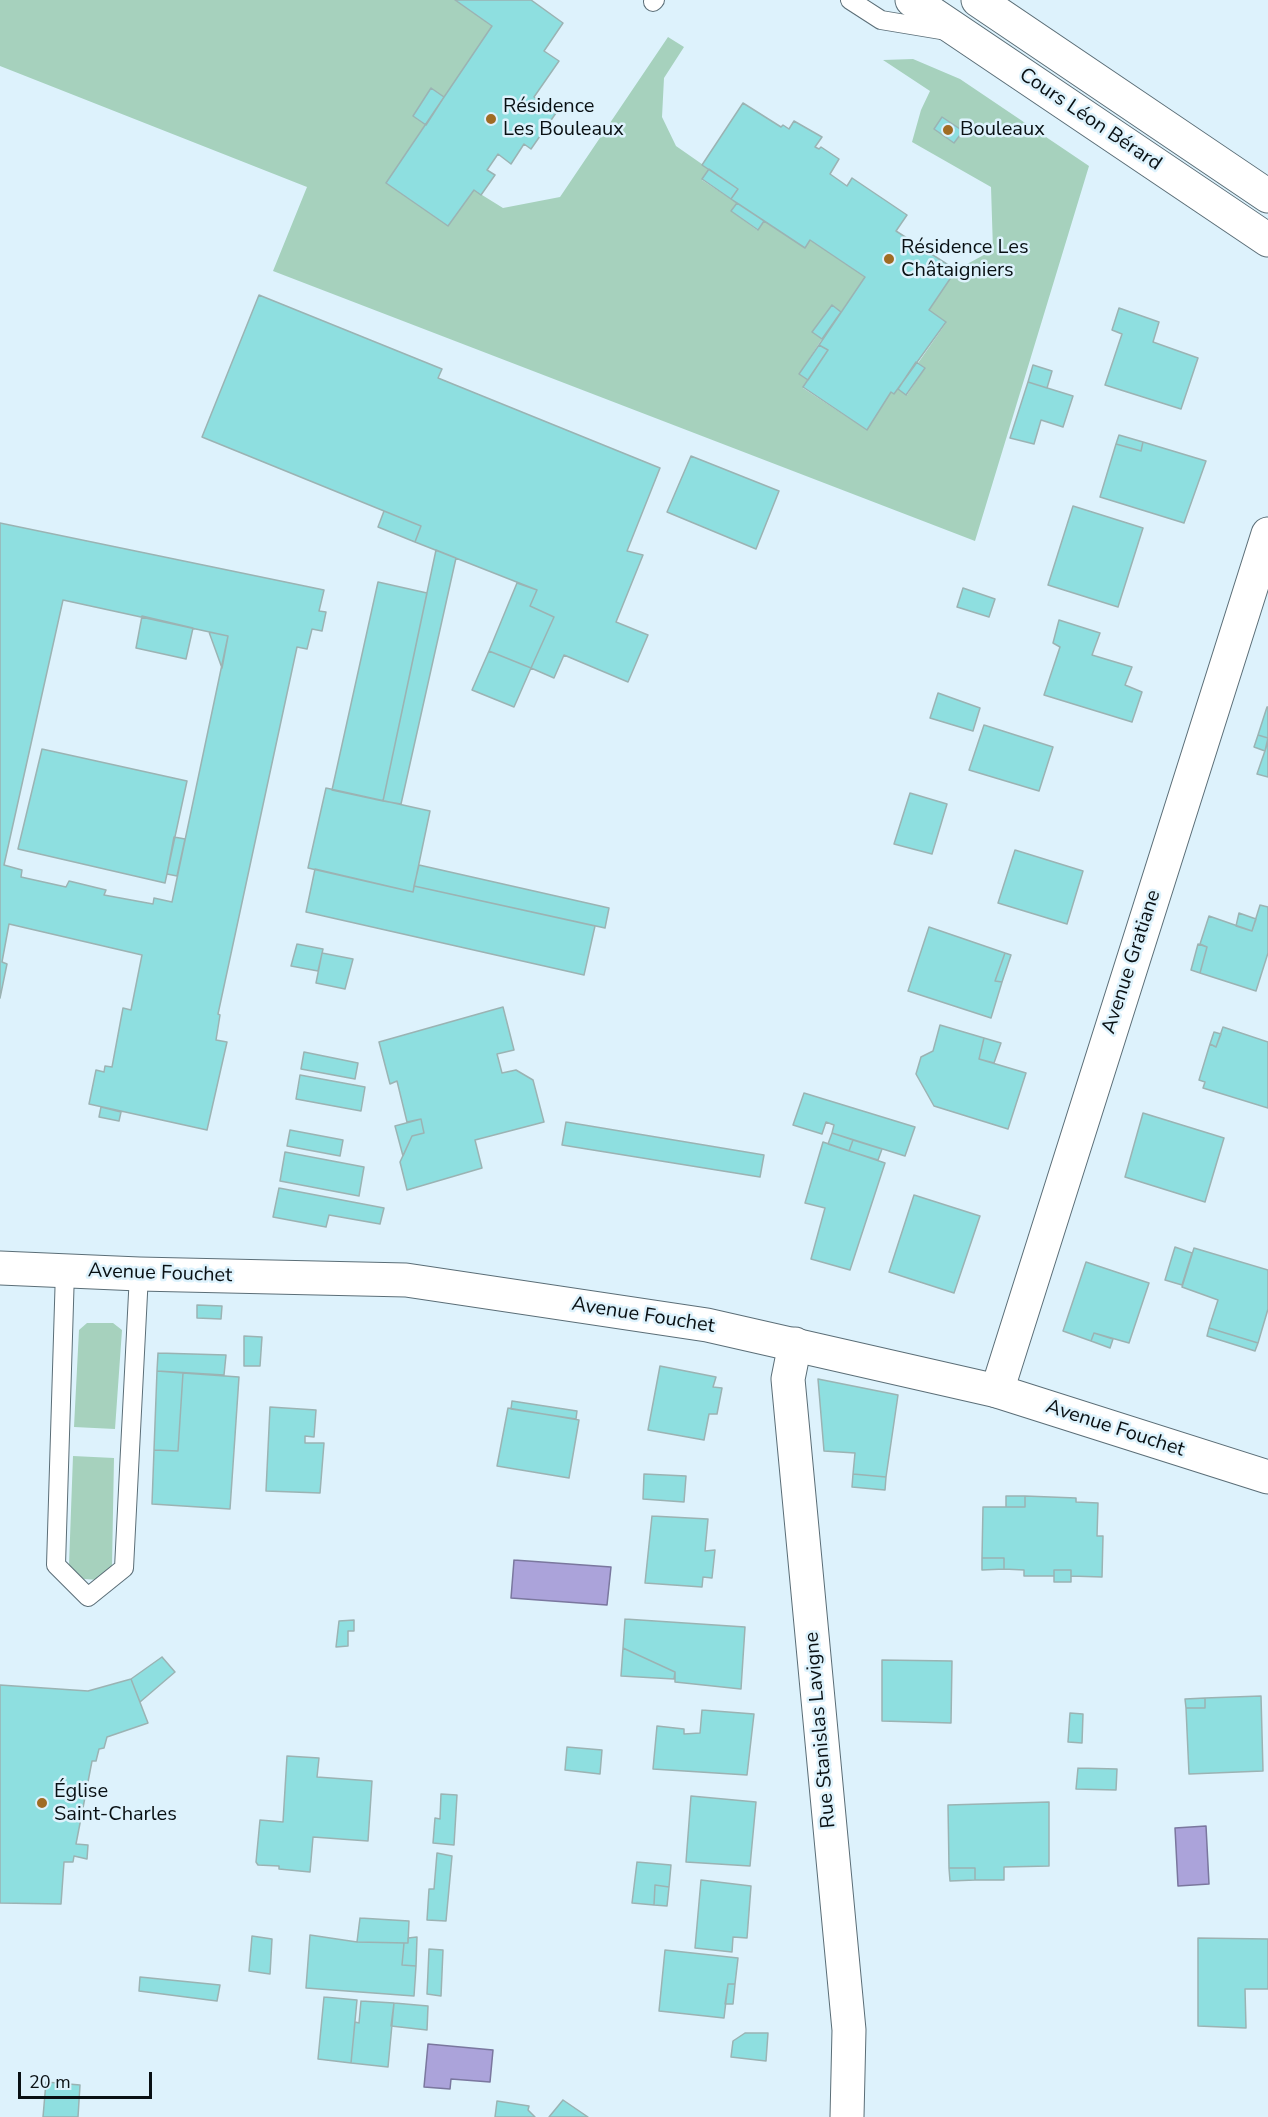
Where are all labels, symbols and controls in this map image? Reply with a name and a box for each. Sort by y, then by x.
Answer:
street label: Cours Léon Bérard [1014,64,1166,176]
place label: Résidence Les Bouleaux [503,95,624,142]
marker: Résidence Les Bouleaux [484,112,498,126]
place label: Bouleaux [960,118,1045,142]
marker: Bouleaux [941,123,955,137]
place label: Résidence Les Châtaigniers [901,236,1029,283]
marker: Résidence Les Châtaigniers [882,252,896,266]
street label: Avenue Gratiane [1097,887,1167,1037]
street label: Avenue Fouchet [87,1259,233,1289]
street label: Avenue Fouchet [570,1293,716,1339]
street label: Avenue Fouchet [1043,1395,1187,1463]
street label: Rue Stanislas Lavigne [800,1631,842,1829]
place label: Église Saint-Charles [54,1780,177,1827]
marker: Église Saint-Charles [35,1796,49,1810]
scale bar [21,2060,154,2098]
text: 20 m [29,2070,71,2094]

